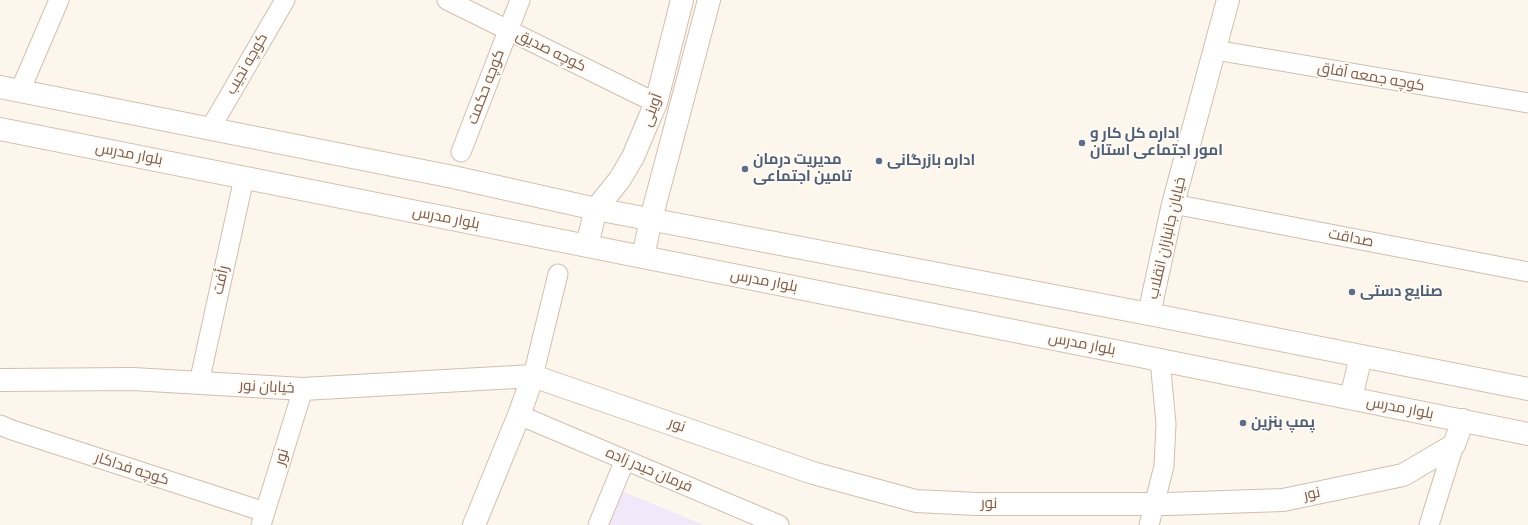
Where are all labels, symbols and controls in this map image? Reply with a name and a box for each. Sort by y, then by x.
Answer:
street label: کوچه صدیق [513,26,589,76]
street label: کوچه نجیب [222,30,272,98]
street label: کوچه حکمت [463,47,509,127]
street label: کوچه جمعه آفاق [1316,59,1426,95]
street label: آوینی [638,91,666,129]
place label: اداره کل کار و امور اجتماعی استان [1090,125,1223,160]
marker: اداره کل کار و امور اجتماعی استان [1077,138,1087,148]
street label: بلوار مدرس [94,139,164,169]
place label: مدیریت درمان تامین اجتماعی [753,151,852,186]
place label: اداره بازرگانی [887,152,975,170]
marker: اداره بازرگانی [874,156,884,166]
marker: مدیریت درمان تامین اجتماعی [740,164,750,174]
street label: خیابان جانبازان انقلاب [1144,175,1190,301]
street label: بلوار مدرس [411,203,481,233]
street label: صداقت [1327,225,1375,251]
street label: رأفت [209,264,233,296]
street label: بلوار مدرس [729,266,799,296]
place label: صنایع دستی [1360,283,1443,301]
marker: صنایع دستی [1347,287,1357,297]
street label: بلوار مدرس [1047,329,1117,359]
street label: خیابان نور [239,377,295,397]
street label: بلوار مدرس [1365,393,1435,423]
street label: نور [666,414,688,436]
place label: پمپ بنزین [1251,414,1315,432]
marker: پمپ بنزین [1238,418,1248,428]
street label: فرمان حیدر زاده [603,444,695,496]
street label: نور [271,446,293,468]
street label: کوچه فداکار [93,449,171,489]
street label: نور [1302,483,1322,505]
street label: نور [981,495,997,513]

